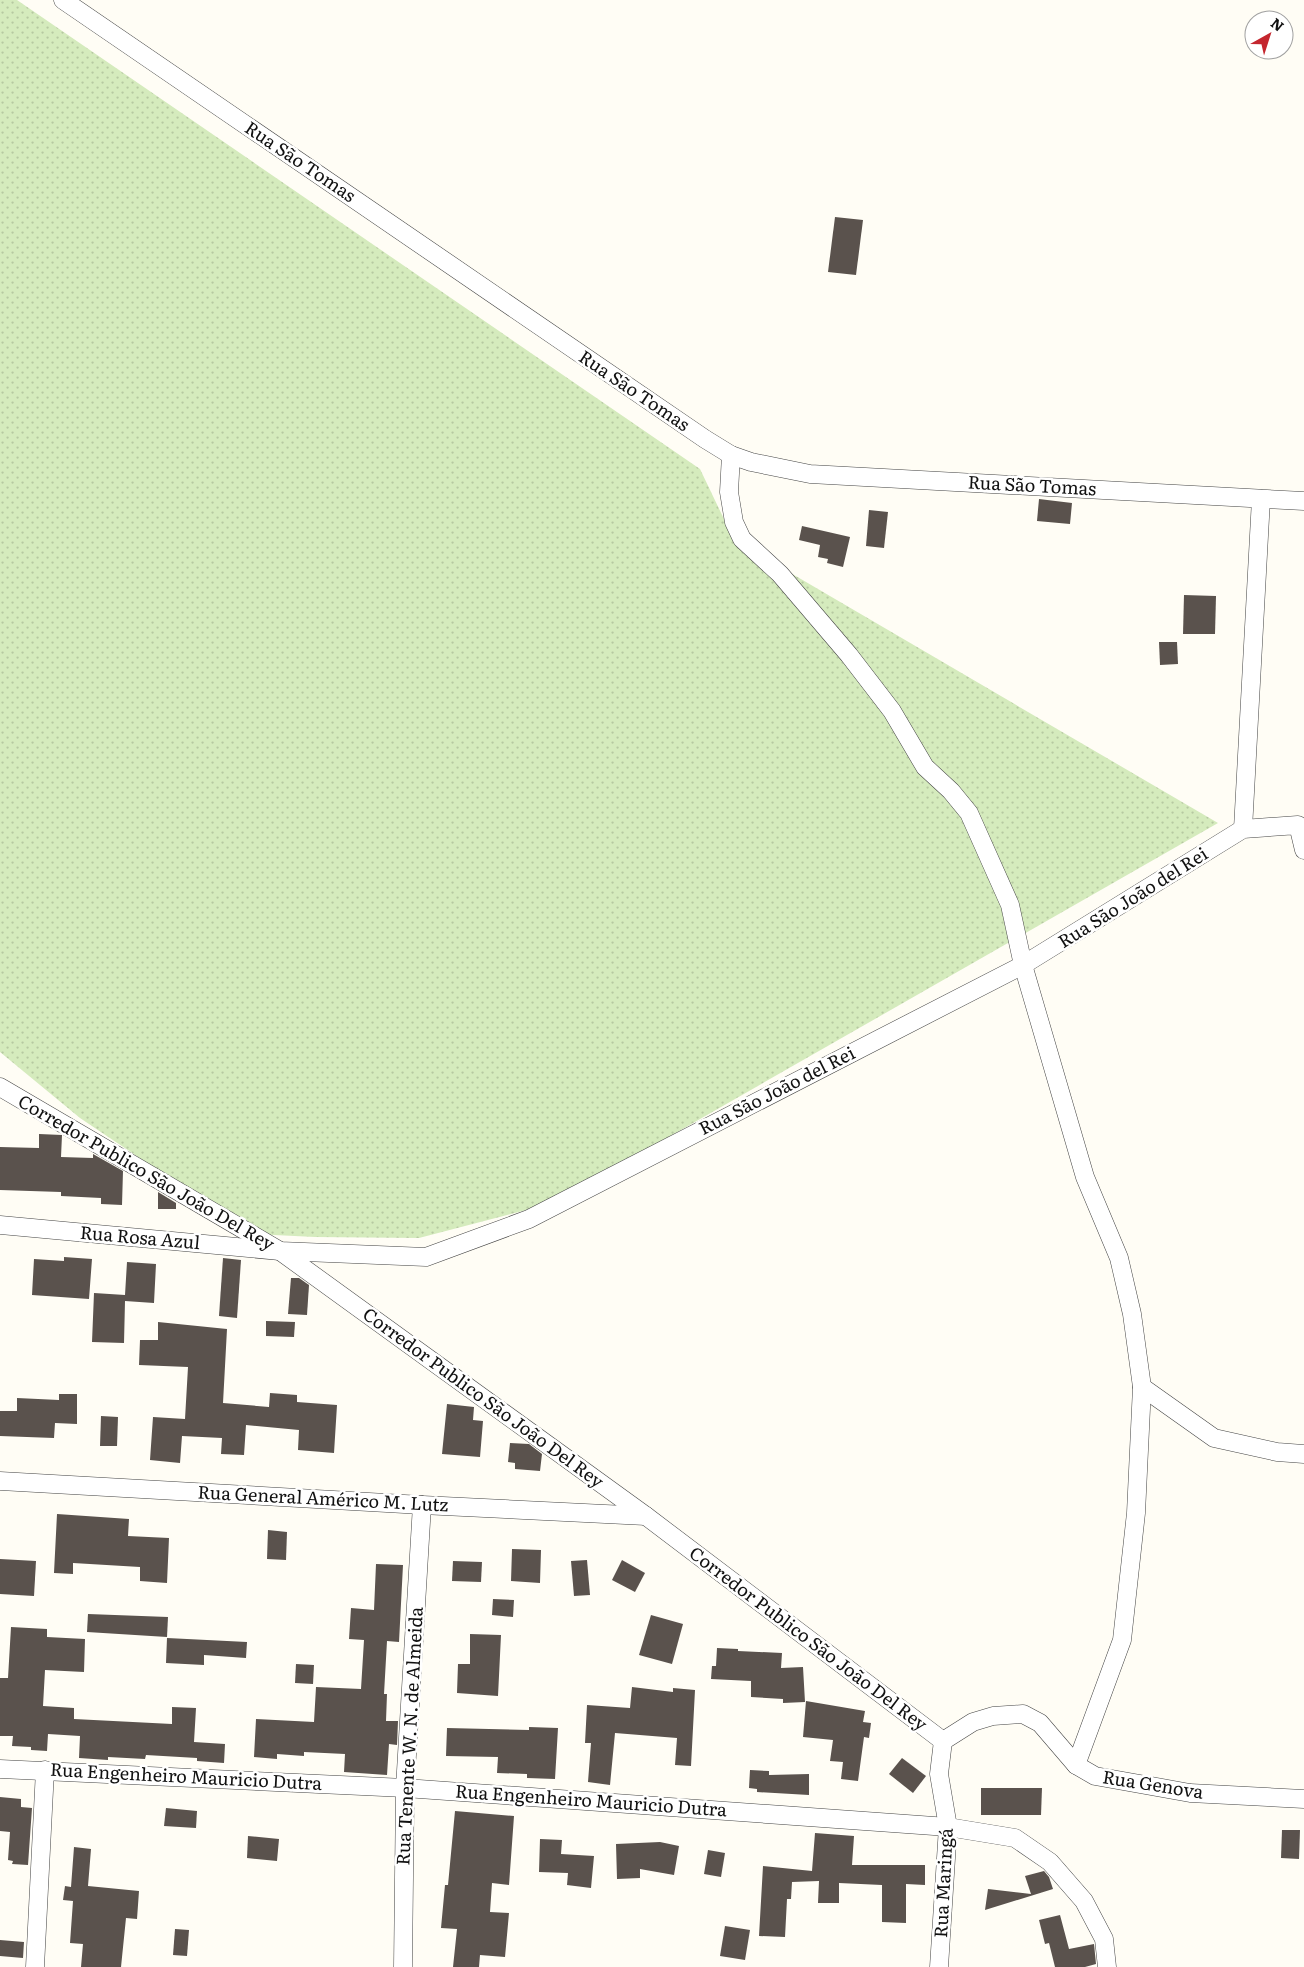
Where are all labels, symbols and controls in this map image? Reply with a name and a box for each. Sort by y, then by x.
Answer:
north arrow [1244,10,1294,60]
text: N [1267,13,1289,36]
street label: Rua São Tomas [240,114,362,208]
street label: Rua São Tomas [574,343,696,437]
street label: Rua São Tomas [967,468,1097,501]
street label: Rua São João del Rei [1052,840,1212,954]
street label: Rua São João del Rei [693,1039,859,1141]
street label: Corredor Publico São João Del Rey [13,1087,281,1257]
street label: Rua Rosa Azul [79,1218,201,1255]
street label: Corredor Publico São João Del Rey [358,1300,611,1494]
street label: Rua General Américo M. Lutz [197,1477,449,1518]
street label: Corredor Publico São João Del Rey [684,1539,934,1737]
street label: Rua Tenente W. N. de Almeida [388,1606,429,1866]
street label: Rua Engenheiro Mauricio Dutra [49,1755,323,1796]
street label: Rua Genova [1101,1762,1206,1805]
street label: Rua Engenheiro Mauricio Dutra [454,1777,728,1822]
street label: Rua Maringá [926,1827,959,1939]

